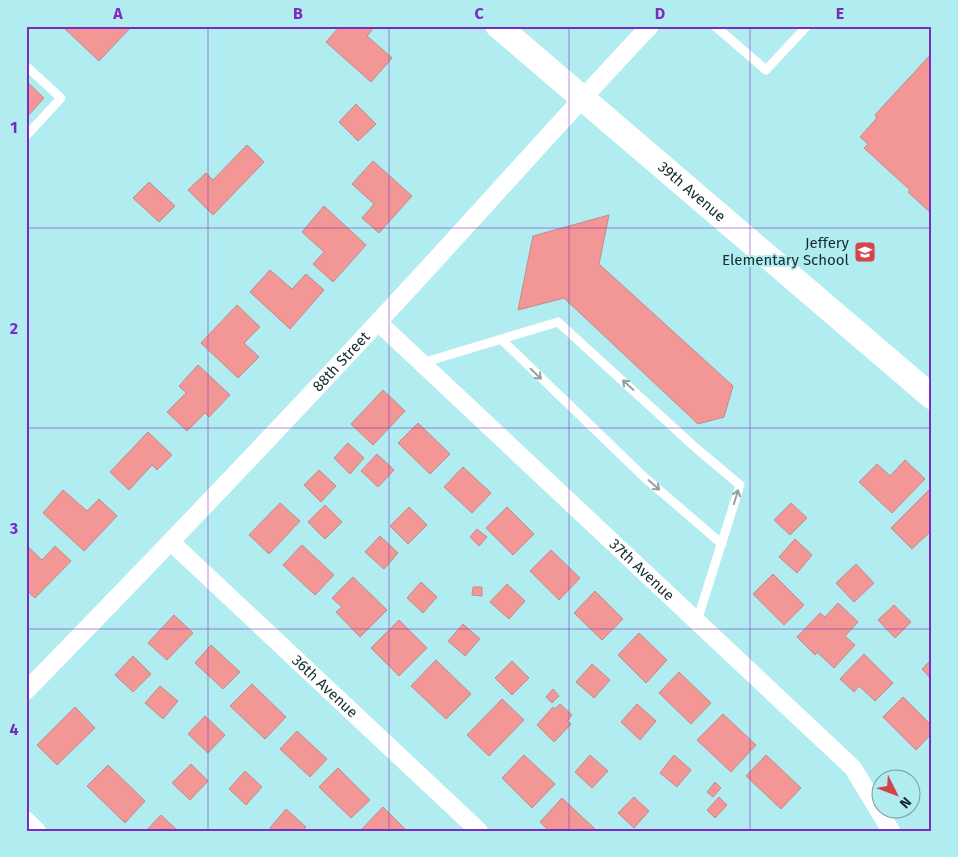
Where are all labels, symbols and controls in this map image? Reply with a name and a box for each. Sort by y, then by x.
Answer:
text: A [112,4,123,23]
text: B [293,4,303,23]
text: C [474,4,484,23]
text: D [655,4,665,23]
text: E [836,4,844,23]
text: 1 [10,118,18,137]
street label: 39th Avenue [654,158,729,226]
place label: Jeffery Elementary School [722,234,850,269]
school or university icon: Jeffery Elementary School [853,240,877,264]
text: 2 [10,319,18,338]
street label: 88th Street [309,327,374,395]
one-way arrow [530,367,542,379]
one-way arrow [621,379,634,391]
one-way arrow [648,480,661,491]
one-way arrow [732,490,741,505]
text: 3 [9,519,18,538]
street label: 37th Avenue [606,535,678,604]
street label: 36th Avenue [288,651,361,722]
text: 4 [9,720,19,739]
north arrow [870,770,920,820]
text: N [896,793,915,812]

